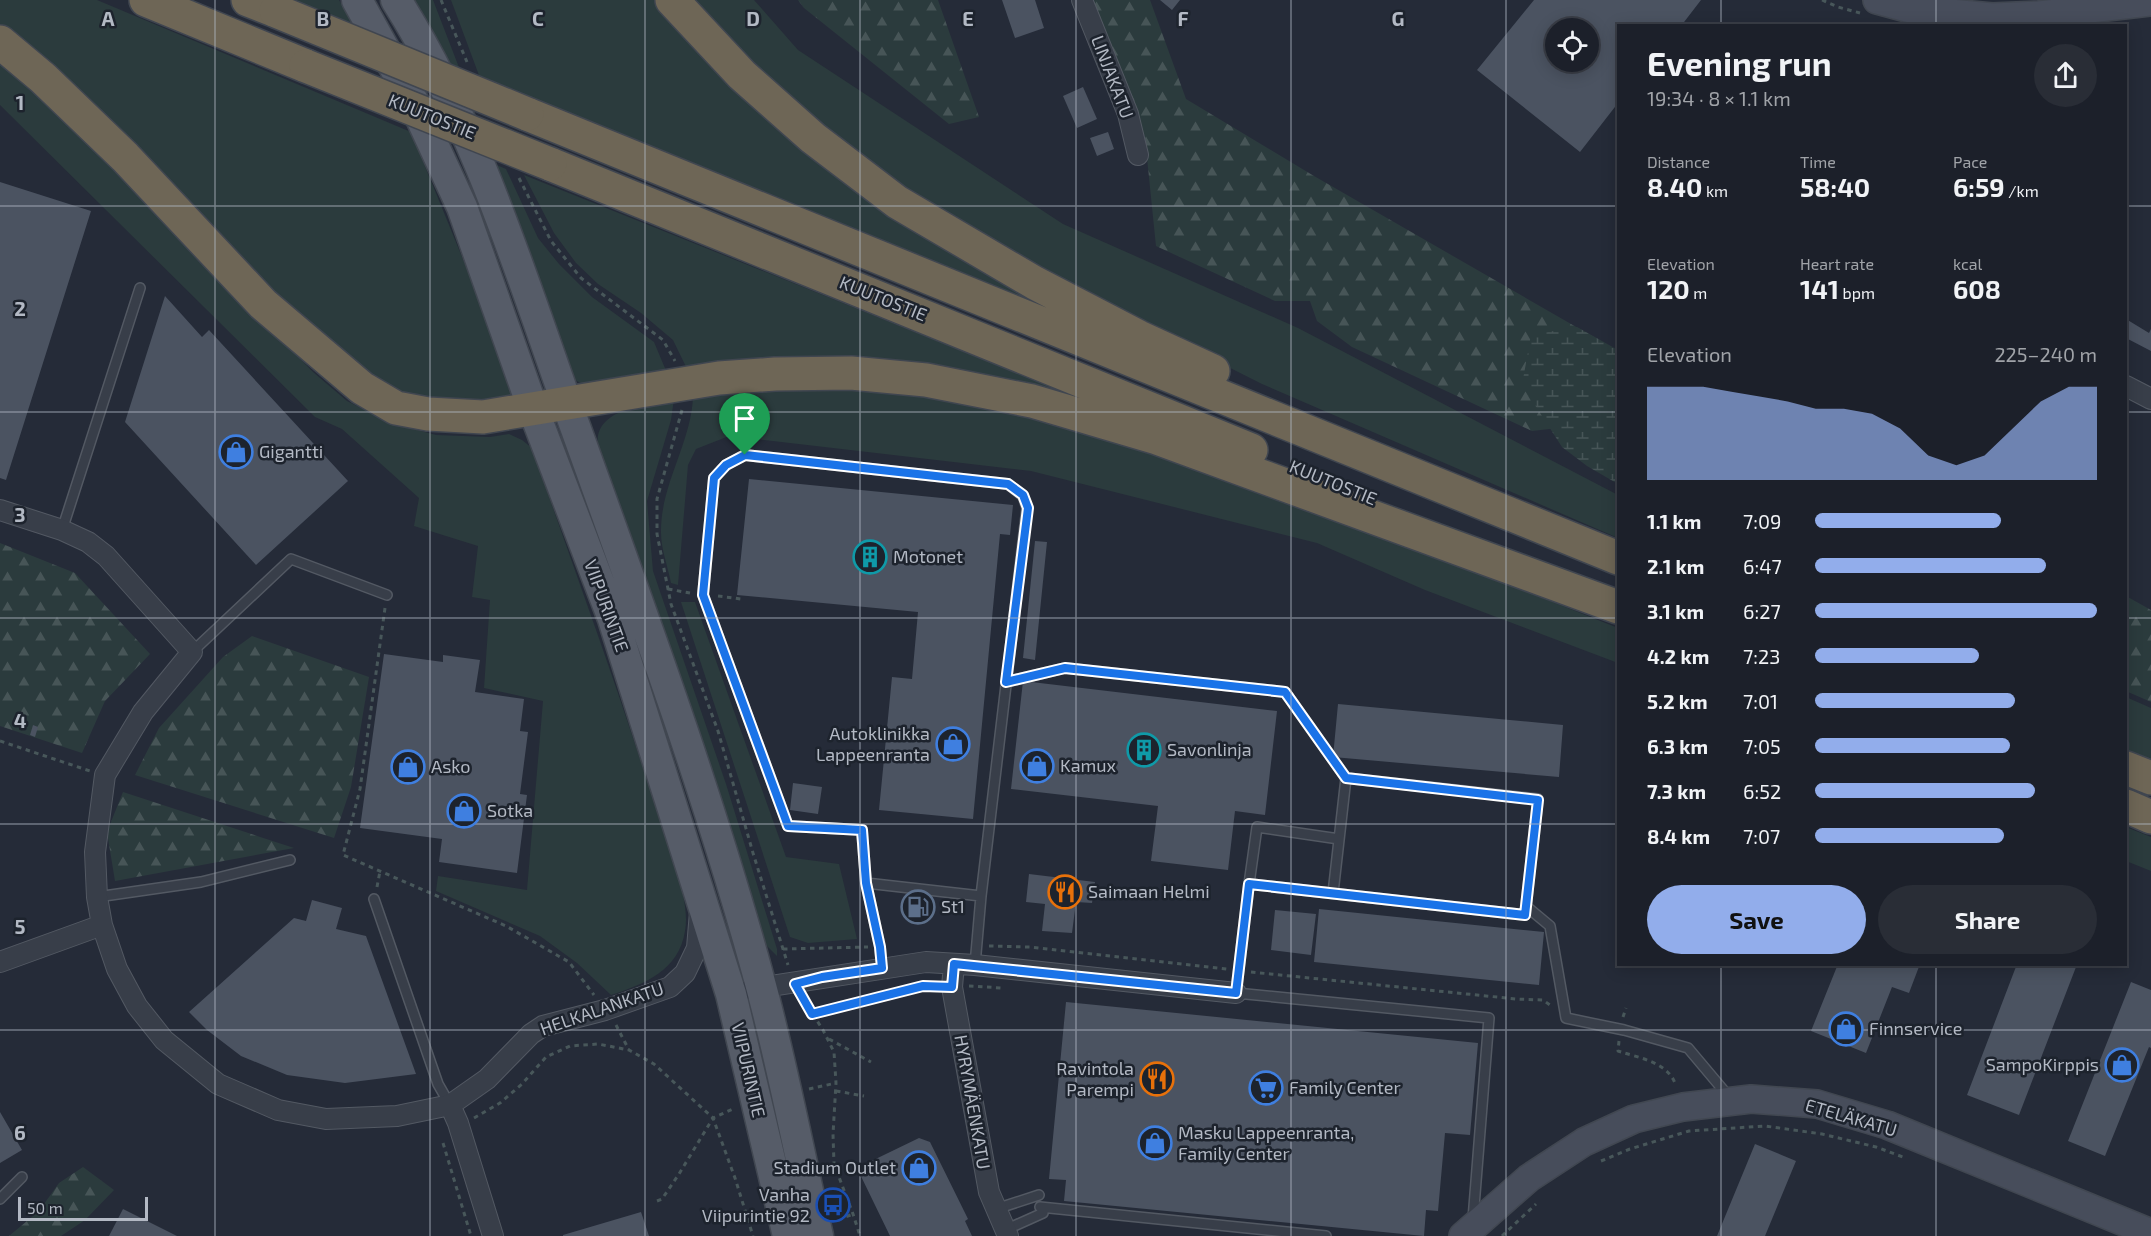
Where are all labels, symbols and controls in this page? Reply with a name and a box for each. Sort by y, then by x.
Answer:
text: A [101,6,115,30]
text: B [317,6,329,30]
text: C [532,6,544,30]
text: D [746,6,760,30]
text: E [962,6,974,30]
text: F [1177,6,1189,30]
text: G [1392,6,1404,30]
map controls [1545,18,1599,72]
button: locate [1545,18,1599,72]
street label: LINJAKATU [1087,32,1139,121]
text: Evening run [1647,43,1832,83]
button: share [2034,44,2097,107]
text: 19:34 · 8 × 1.1 km [1647,86,1791,110]
street label: KUUTOSTIE [386,89,479,144]
text: 1 [16,90,24,114]
text: Distance [1647,152,1710,171]
text: Time [1800,152,1836,171]
text: Pace [1953,152,1987,171]
text: 8.40 [1647,171,1702,202]
text: 58:40 [1800,171,1870,202]
text: 6:59 [1953,171,2005,202]
text: km [1702,181,1728,200]
text: /km [2005,181,2039,200]
text: Elevation [1647,254,1715,273]
text: Heart rate [1800,254,1874,273]
text: kcal [1953,254,1982,273]
street label: KUUTOSTIE [837,271,930,326]
text: 120 [1647,273,1690,304]
text: 141 [1800,273,1839,304]
text: 608 [1953,273,2001,304]
text: m [1690,283,1707,302]
text: bpm [1839,283,1875,302]
text: 2 [14,296,26,320]
text: Elevation [1647,342,1732,366]
text: 225–240 m [1994,342,2097,366]
pin [719,393,770,455]
icon: arrive [728,402,761,435]
shop icon: Gigantti [218,434,254,470]
place label: Gigantti [259,440,323,462]
street label: KUUTOSTIE [1287,455,1380,510]
text: 3 [14,502,26,526]
text: 1.1 km [1647,509,1701,533]
text: 7:09 [1743,509,1781,533]
building icon: Motonet [852,539,888,575]
place label: Motonet [893,545,963,567]
text: 2.1 km [1647,554,1704,578]
text: 6:47 [1743,554,1782,578]
street label: VIIPURINTIE [580,556,634,655]
text: 3.1 km [1647,599,1704,623]
text: 6:27 [1743,599,1781,623]
text: 4.2 km [1647,644,1709,668]
text: 7:23 [1743,644,1780,668]
text: 5.2 km [1647,689,1708,713]
text: 7:01 [1743,689,1778,713]
text: 4 [14,708,27,732]
place label: Autoklinikka Lappeenranta [816,722,930,765]
shop icon: Autoklinikka Lappeenranta [935,726,971,762]
building icon: Savonlinja [1126,732,1162,768]
text: 6.3 km [1647,734,1708,758]
text: 7:05 [1743,734,1781,758]
place label: Savonlinja [1167,738,1252,760]
shop icon: Kamux [1019,748,1055,784]
shop icon: Asko [390,749,426,785]
place label: Kamux [1060,754,1117,776]
place label: Asko [431,755,470,777]
text: 7.3 km [1647,779,1706,803]
text: 6:52 [1743,779,1781,803]
shop icon: Sotka [446,793,482,829]
place label: Sotka [487,799,533,821]
text: 8.4 km [1647,824,1710,848]
text: 7:07 [1743,824,1780,848]
restaurant icon: Saimaan Helmi [1047,874,1083,910]
place label: Saimaan Helmi [1088,880,1210,902]
button: Save [1647,885,1866,954]
button: Share [1878,885,2097,954]
fuel station icon: St1 [900,889,936,925]
place label: St1 [941,895,965,917]
text: 5 [14,914,26,938]
street label: HELKALANKATU [537,977,667,1040]
shop icon: Finnservice [1828,1011,1864,1047]
place label: Finnservice [1869,1017,1962,1039]
street label: VIIPURINTIE [727,1020,771,1119]
street label: HYRYMÄENKATU [950,1033,996,1171]
shop icon: SampoKirppis [2104,1047,2140,1083]
place label: SampoKirppis [1986,1053,2099,1075]
place label: Ravintola Parempi [1056,1057,1134,1100]
restaurant icon: Ravintola Parempi [1139,1061,1175,1097]
supermarket icon: Family Center [1248,1070,1284,1106]
place label: Family Center [1289,1076,1401,1098]
street label: ETELÄKATU [1803,1093,1900,1141]
text: 6 [14,1120,26,1144]
place label: Masku Lappeenranta, Family Center [1178,1121,1354,1164]
shop icon: Masku Lappeenranta, Family Center [1137,1125,1173,1161]
shop icon: Stadium Outlet [901,1150,937,1186]
place label: Stadium Outlet [773,1156,896,1178]
place label: Vanha Viipurintie 92 [702,1183,810,1226]
bus stop icon: Vanha Viipurintie 92 [815,1187,851,1223]
scale bar [18,1194,148,1222]
text: 50 m [27,1198,63,1217]

